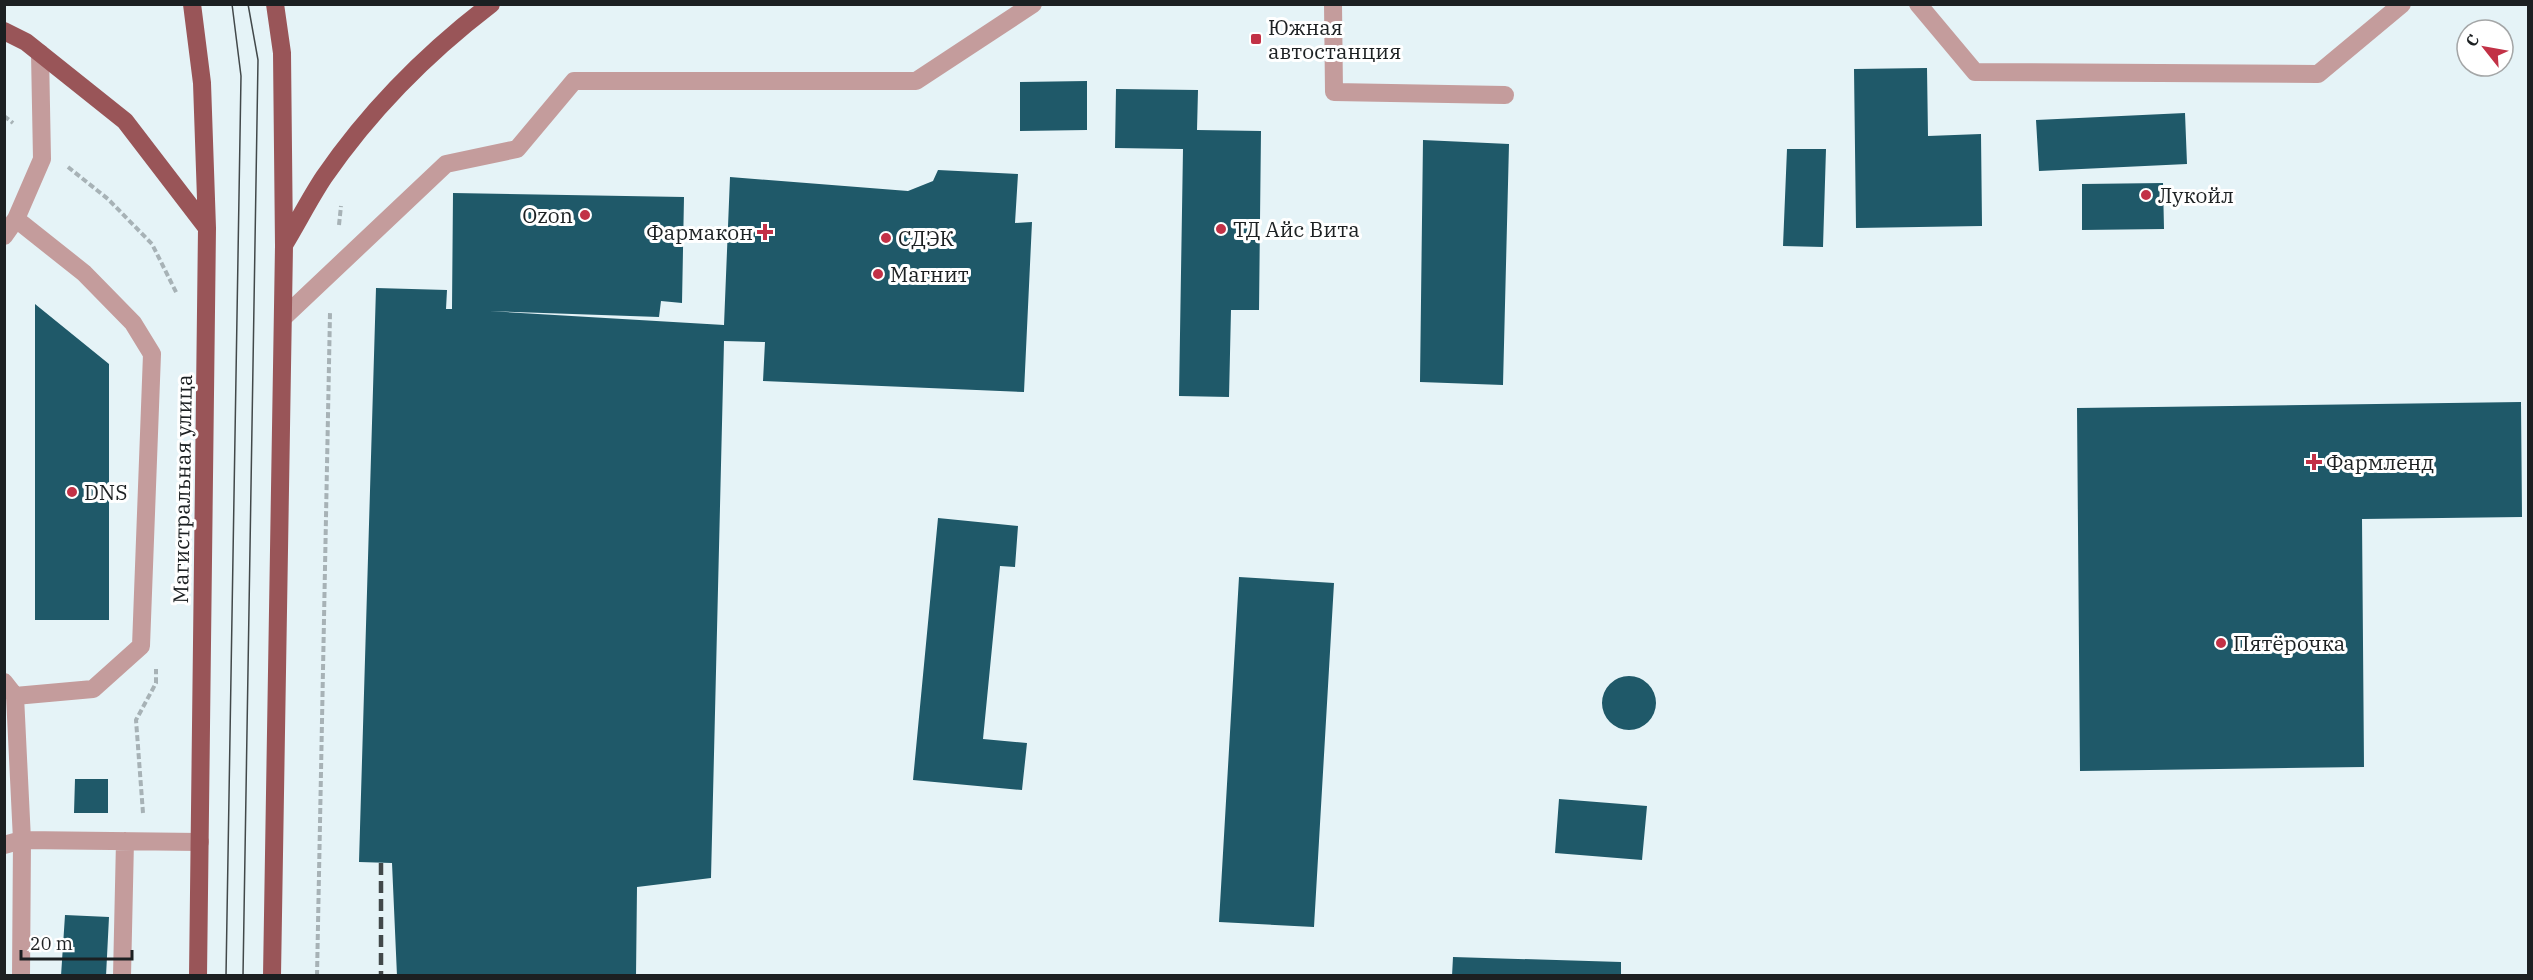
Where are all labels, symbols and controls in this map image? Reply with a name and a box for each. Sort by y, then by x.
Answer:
place label: Южная автостанция [1268,13,1401,65]
north arrow [2455,18,2515,78]
text: С [2461,31,2483,50]
marker: Южная автостанция [1249,32,1263,46]
place label: Лукойл [2158,181,2234,209]
marker: Лукойл [2139,188,2153,202]
place label: Ozon [522,201,573,229]
marker: Ozon [578,208,592,222]
place label: ТД Айс Вита [1233,215,1360,243]
place label: Фармакон [646,218,753,246]
marker: ТД Айс Вита [1214,222,1228,236]
place label: СДЭК [898,224,955,252]
marker: Фармакон [758,225,772,239]
marker: СДЭК [879,231,893,245]
place label: Магнит [890,260,969,288]
marker: Магнит [871,267,885,281]
street label: Магистральная улица [166,374,198,604]
place label: Фармленд [2326,448,2434,476]
marker: Фармленд [2307,455,2321,469]
place label: DNS [84,478,128,506]
marker: DNS [65,485,79,499]
place label: Пятёрочка [2233,629,2345,657]
marker: Пятёрочка [2214,636,2228,650]
scale bar [21,923,132,961]
text: 20 m [30,932,73,955]

